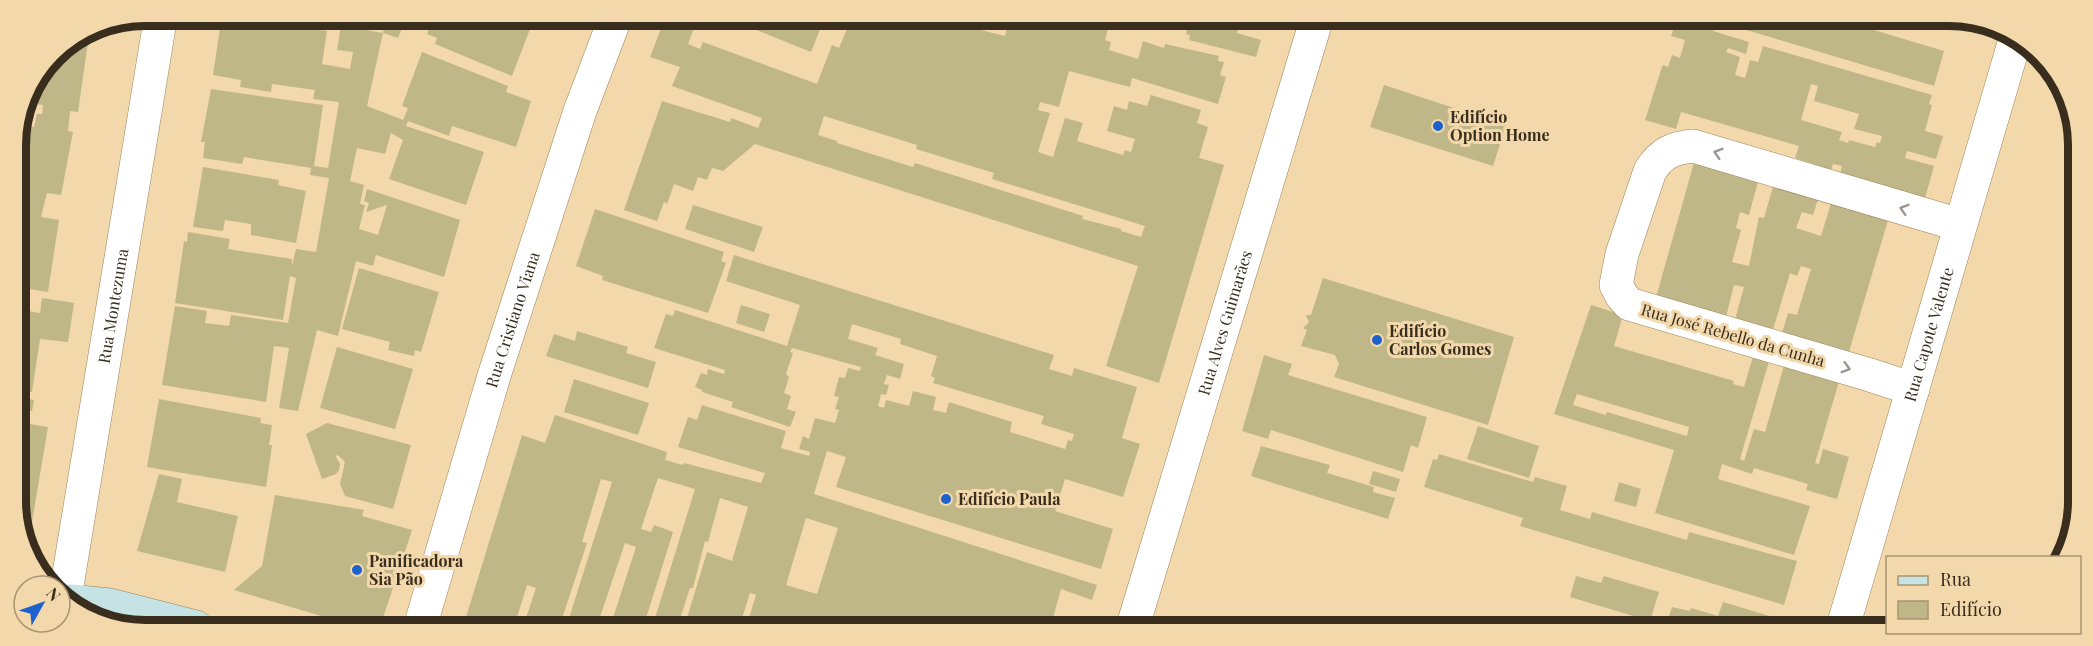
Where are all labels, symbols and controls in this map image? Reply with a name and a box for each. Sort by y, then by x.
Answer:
place label: Edifício Option Home [1450,106,1550,145]
marker: Edifício Option Home [1431,119,1445,133]
one-way arrow [1713,148,1724,160]
one-way arrow [1899,204,1910,216]
street label: Rua Montezuma [93,247,132,365]
street label: Rua Alves Guimarães [1192,248,1256,398]
street label: Rua Cristiano Viana [480,249,544,390]
street label: Rua Capote Valente [1899,265,1958,404]
street label: Rua José Rebello da Cunha [1639,298,1827,371]
place label: Edifício Carlos Gomes [1389,320,1491,359]
marker: Edifício Carlos Gomes [1370,333,1384,347]
one-way arrow [1841,360,1851,373]
place label: Edifício Paula [958,488,1061,509]
marker: Edifício Paula [939,492,953,506]
place label: Panificadora Sia Pão [369,550,464,589]
legend [1886,556,2081,634]
marker: Panificadora Sia Pão [350,563,364,577]
text: Rua [1940,567,1971,591]
north arrow [12,574,72,634]
text: N [42,583,66,606]
text: Edifício [1940,597,2002,621]

